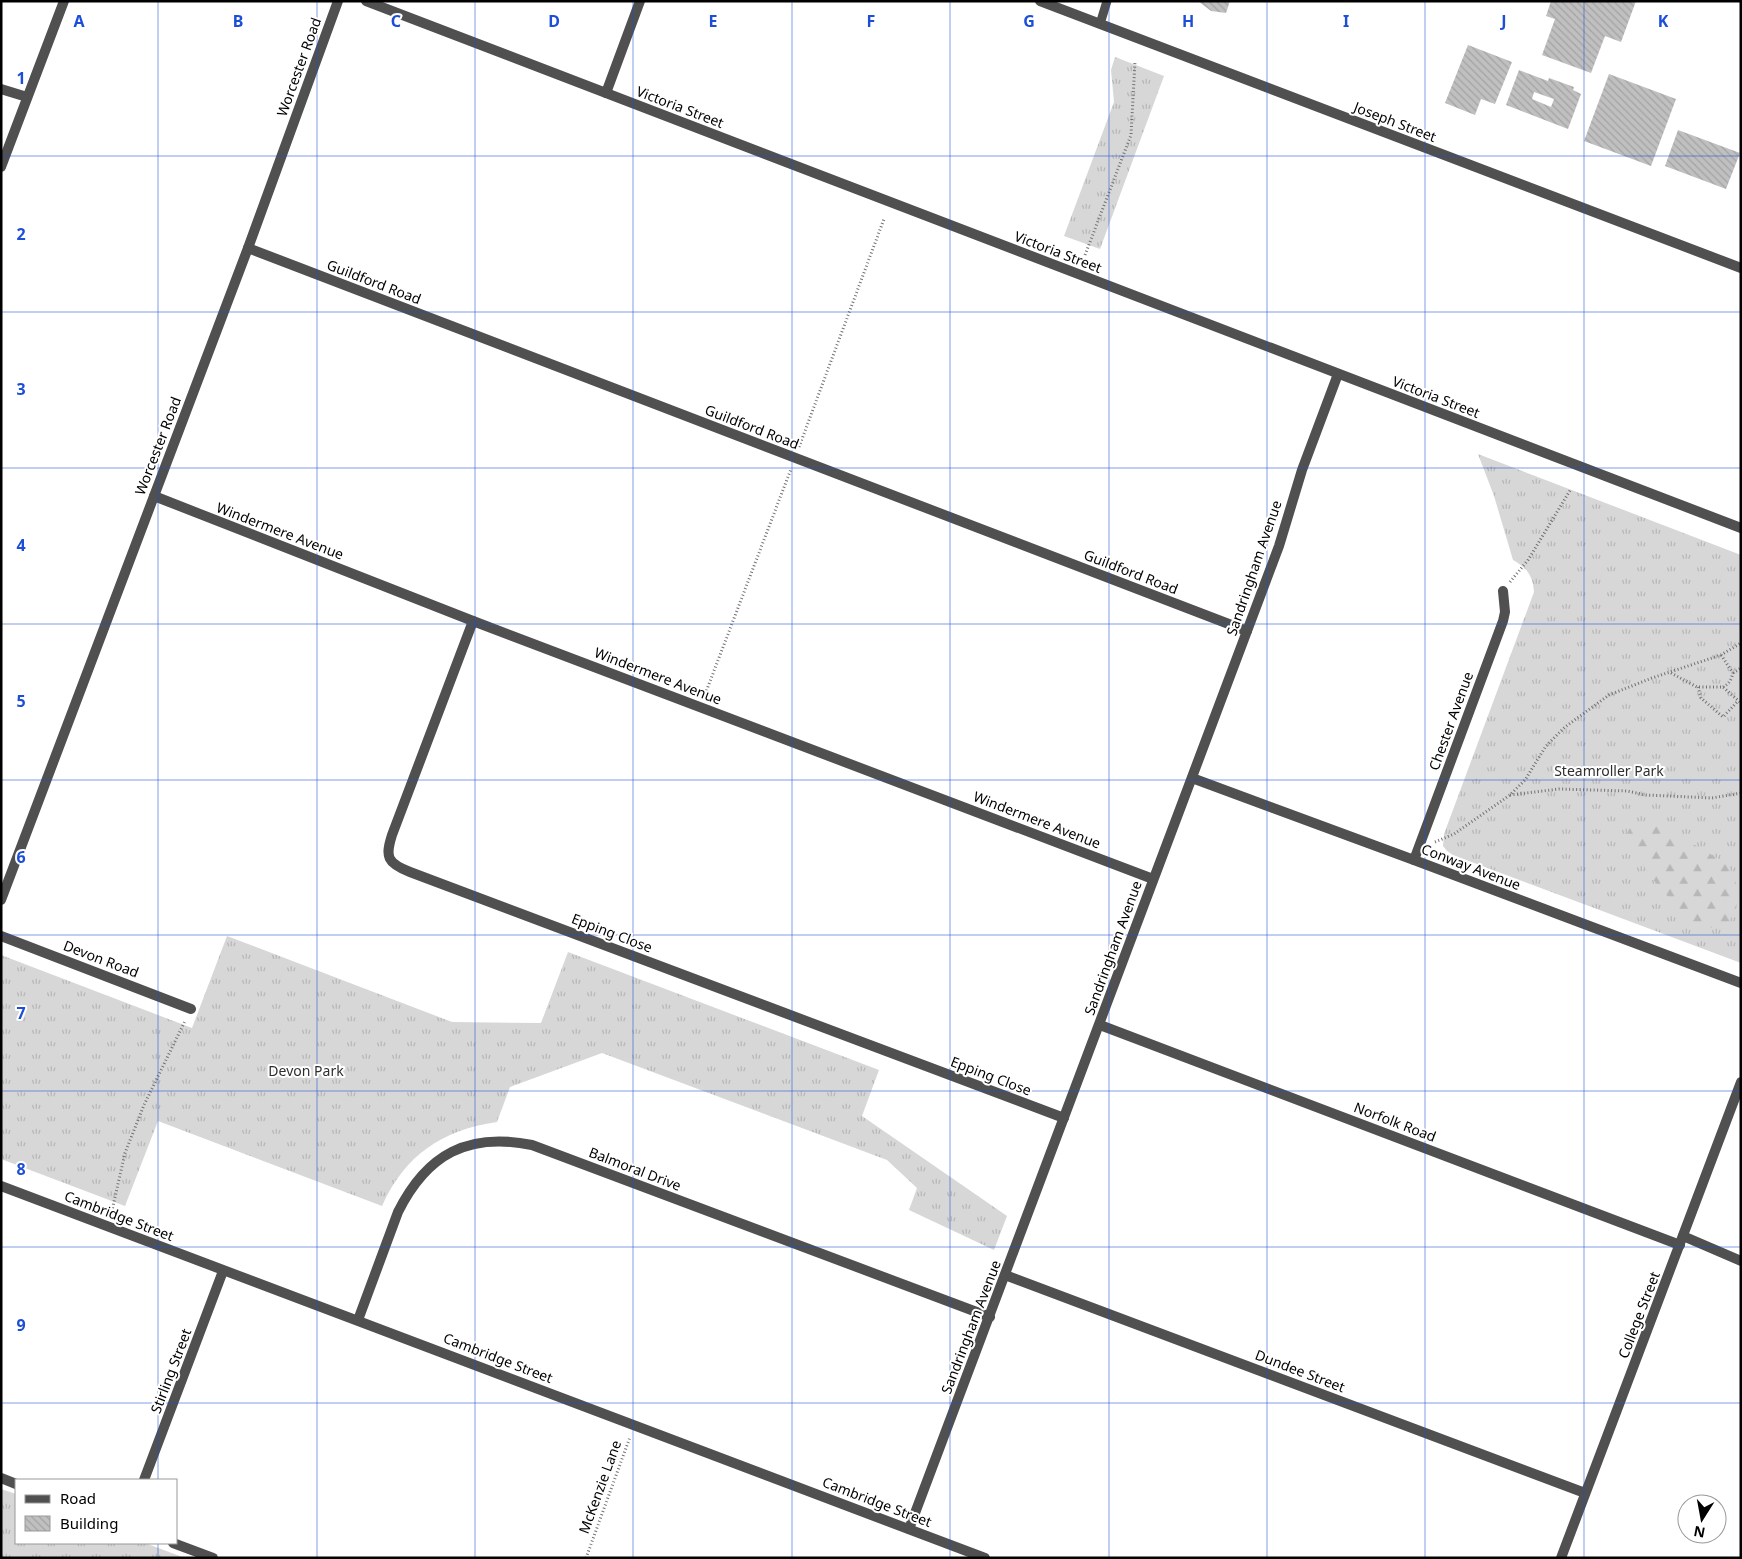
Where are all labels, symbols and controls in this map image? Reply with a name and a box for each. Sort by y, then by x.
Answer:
text: A [73,10,85,32]
text: B [233,10,243,32]
text: C [391,10,401,32]
text: D [548,10,560,32]
text: E [709,10,718,32]
text: F [867,10,875,32]
text: G [1023,10,1035,32]
text: H [1182,10,1194,32]
text: I [1343,10,1349,32]
text: J [1499,10,1507,32]
text: K [1658,10,1669,32]
street label: Worcester Road [272,15,325,119]
text: 1 [16,67,26,89]
street label: Victoria Street [634,81,727,132]
street label: Joseph Street [1349,96,1439,146]
text: 2 [16,223,26,245]
street label: Victoria Street [1012,226,1105,277]
street label: Guildford Road [324,255,424,308]
street label: Victoria Street [1390,371,1483,422]
text: 3 [16,378,26,400]
street label: Worcester Road [130,394,185,498]
street label: Guildford Road [702,400,802,453]
street label: Windermere Avenue [214,498,347,564]
street label: Sandringham Avenue [1221,498,1286,638]
text: 4 [16,534,26,556]
street label: Guildford Road [1081,545,1181,598]
street label: Windermere Avenue [592,643,725,709]
street label: Chester Avenue [1424,669,1477,773]
text: 5 [16,690,26,712]
park label: Steamroller Park [1554,761,1664,780]
street label: Windermere Avenue [971,787,1104,853]
street label: Conway Avenue [1419,839,1524,894]
text: 6 [16,846,26,868]
street label: Sandringham Avenue [1079,878,1146,1018]
street label: Epping Close [569,908,655,957]
street label: Devon Road [61,935,142,982]
text: 7 [16,1002,26,1024]
street label: Epping Close [948,1051,1034,1100]
park label: Devon Park [268,1061,344,1080]
street label: Norfolk Road [1351,1097,1439,1146]
street label: Balmoral Drive [586,1142,684,1195]
text: 8 [16,1158,26,1180]
street label: Cambridge Street [62,1186,177,1245]
street label: Sandringham Avenue [936,1257,1005,1396]
street label: College Street [1613,1269,1664,1361]
text: 9 [16,1314,26,1336]
street label: Stirling Street [146,1326,195,1416]
street label: Cambridge Street [441,1328,556,1387]
street label: Dundee Street [1253,1345,1348,1396]
street label: McKenzie Lane [574,1437,625,1536]
street label: Cambridge Street [820,1472,935,1531]
legend [15,1479,178,1544]
text: Road [60,1488,96,1508]
north arrow [1677,1494,1727,1544]
text: Building [60,1513,118,1533]
text: N [1692,1522,1707,1543]

